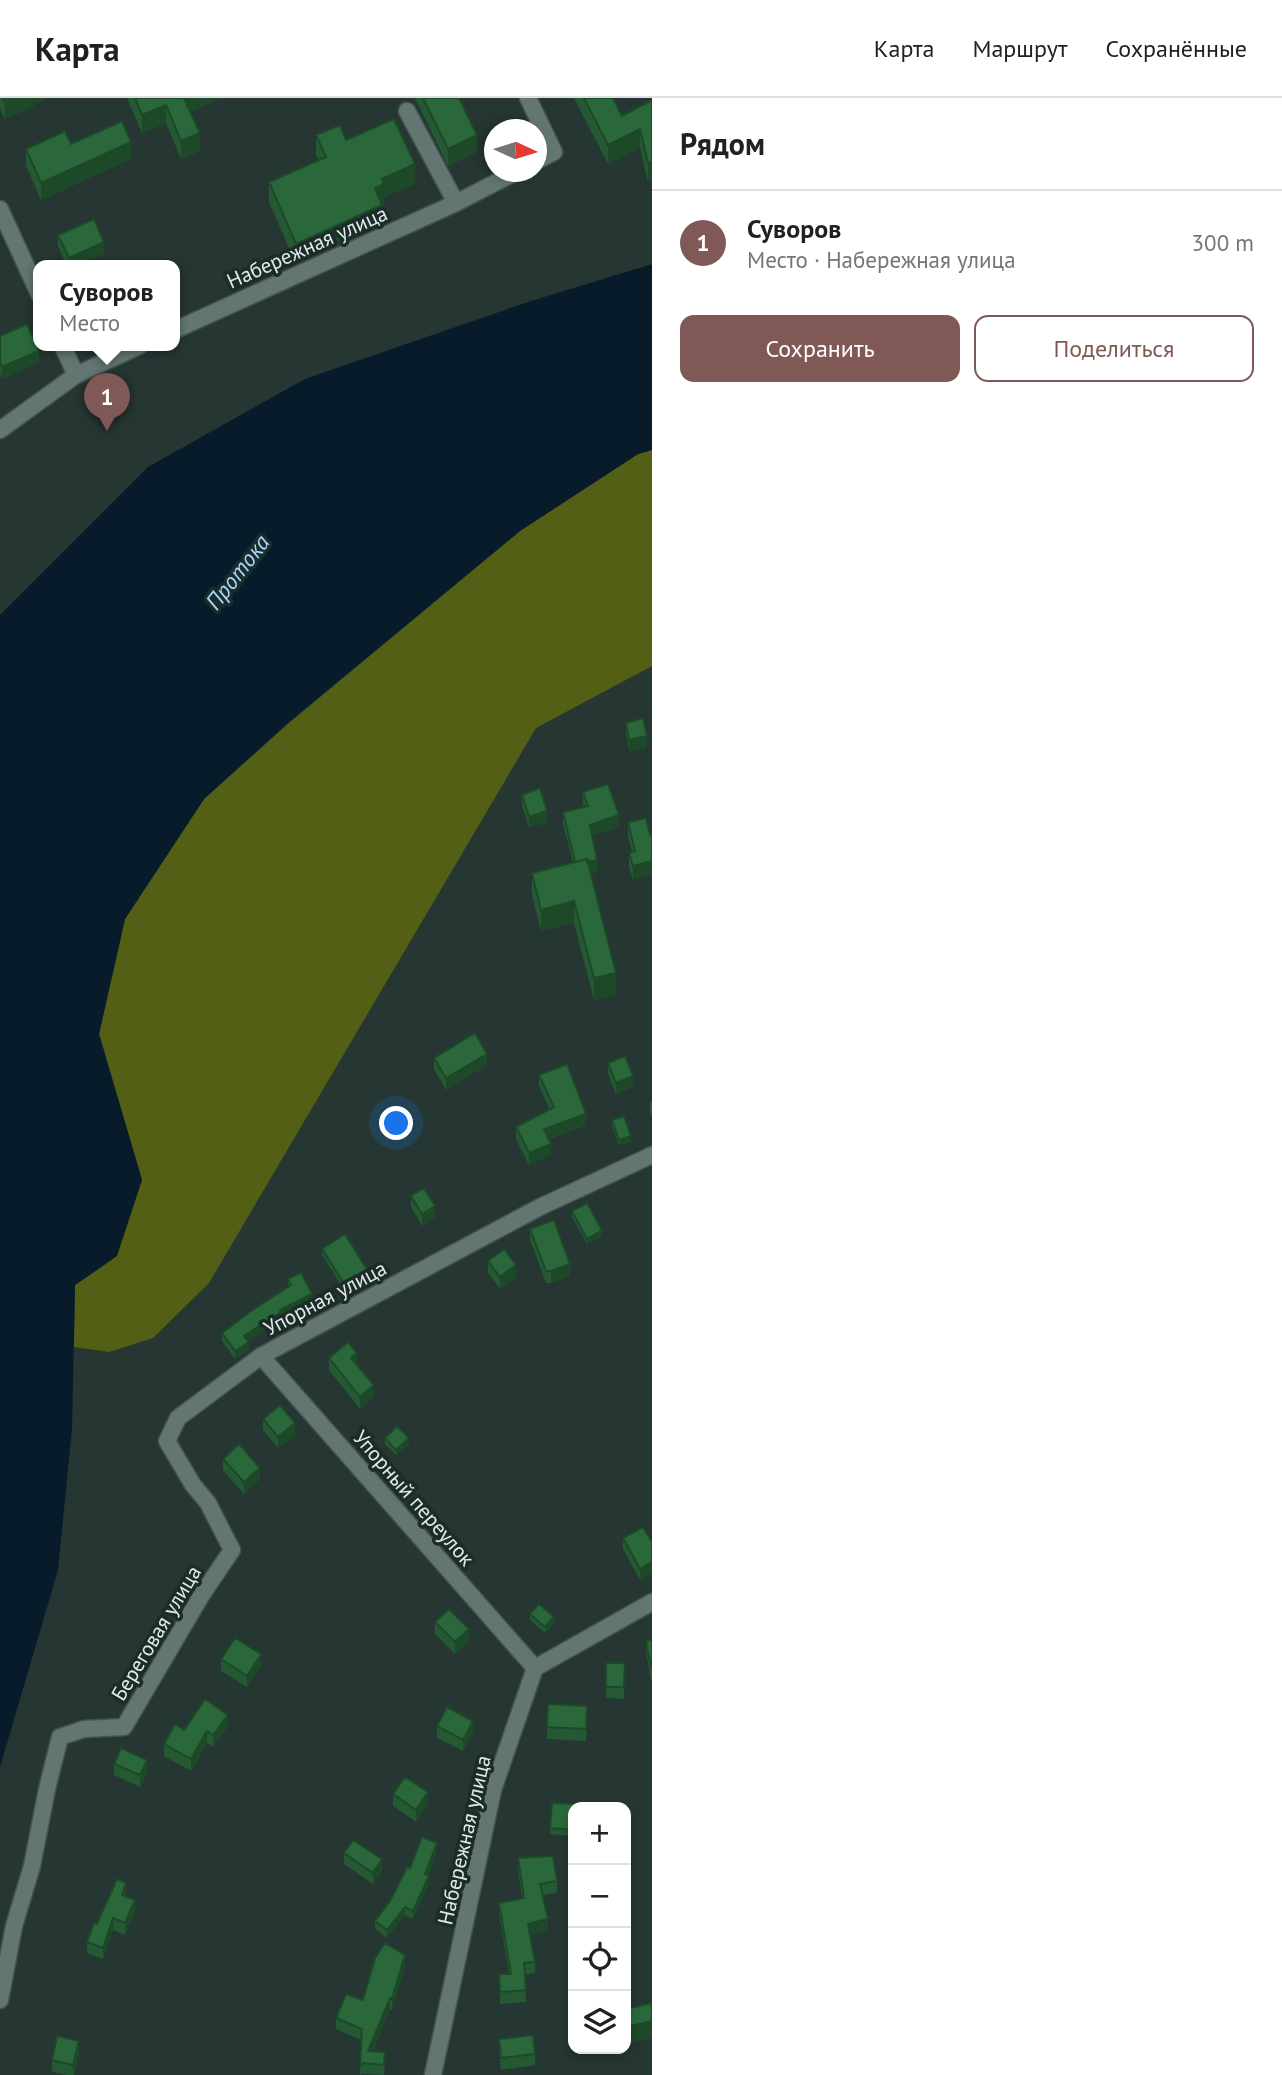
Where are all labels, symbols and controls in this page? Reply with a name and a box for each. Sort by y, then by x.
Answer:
text: Карта [35,27,120,70]
text: Карта [874,33,934,64]
text: Маршрут [972,33,1067,64]
text: Сохранённые [1105,33,1247,64]
north arrow [484,119,547,182]
text: Рядом [680,124,765,163]
street label: Набережная улица [222,199,392,295]
text: Суворов [747,212,841,245]
text: 1 [696,228,710,257]
text: 300 m [1192,228,1254,257]
text: Место · Набережная улица [747,245,1016,274]
popup [33,260,180,351]
text: Суворов [59,275,154,308]
text: Место [59,308,120,337]
button: Сохранить [680,315,960,382]
button: Поделиться [974,315,1254,382]
pin: 1 [84,373,130,431]
water label: Протока [199,528,275,616]
your location [379,1106,413,1140]
street label: Упорная улица [259,1254,391,1342]
street label: Упорный переулок [348,1424,480,1572]
street label: Береговая улица [105,1561,207,1705]
street label: Набережная улица [431,1753,497,1927]
map controls [568,1802,631,2054]
button: + [568,1802,631,1865]
button: − [568,1865,631,1928]
button: locate [568,1928,631,1991]
button: layers [568,1991,631,2054]

